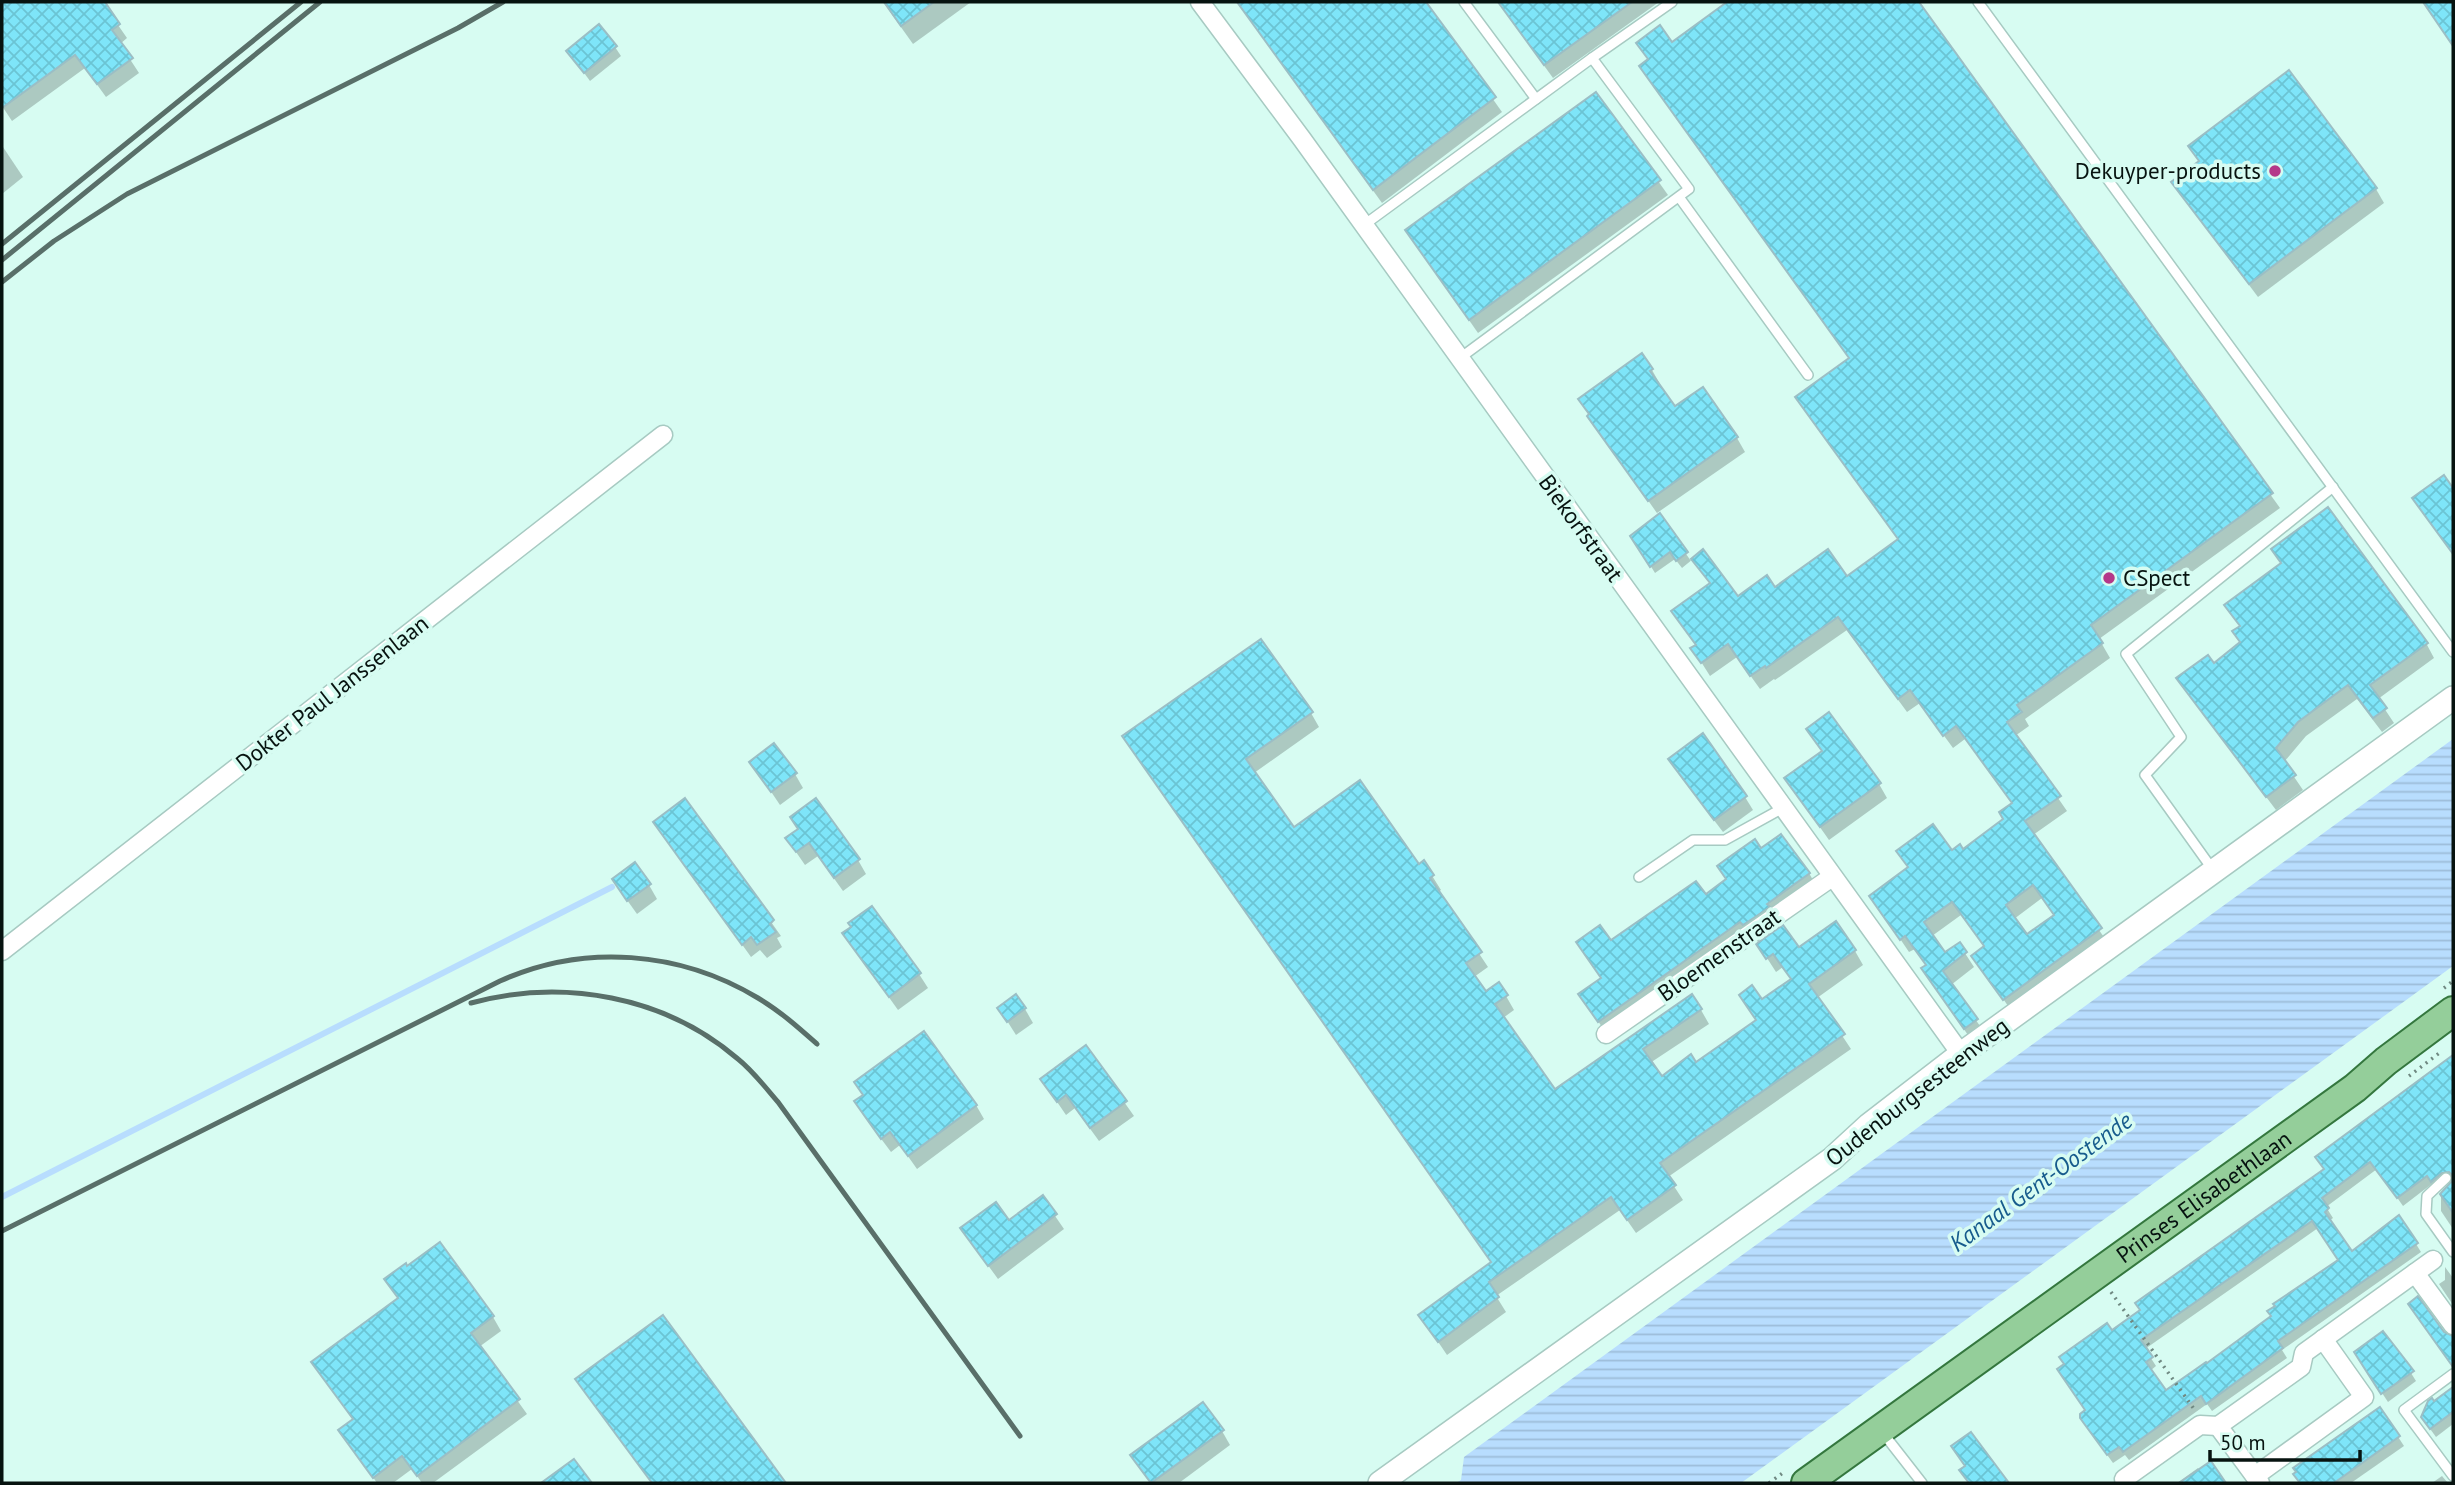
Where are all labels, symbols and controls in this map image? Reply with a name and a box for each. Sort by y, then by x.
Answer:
place label: Dekuyper-products [2075,156,2261,185]
marker: Dekuyper-products [2267,163,2283,179]
street label: Biekorfstraat [1533,468,1630,587]
place label: CSpect [2123,563,2191,592]
marker: CSpect [2101,570,2117,586]
street label: Dokter Paul Janssenlaan [229,608,434,777]
street label: Bloemenstraat [1652,902,1786,1007]
street label: Oudenburgsesteenweg [1819,1011,2014,1172]
water label: Kanaal Gent-Oostende [1943,1105,2138,1258]
street label: Prinses Elisabethlaan [2110,1124,2297,1269]
scale bar [2210,1418,2360,1462]
text: 50 m [2220,1429,2266,1456]

